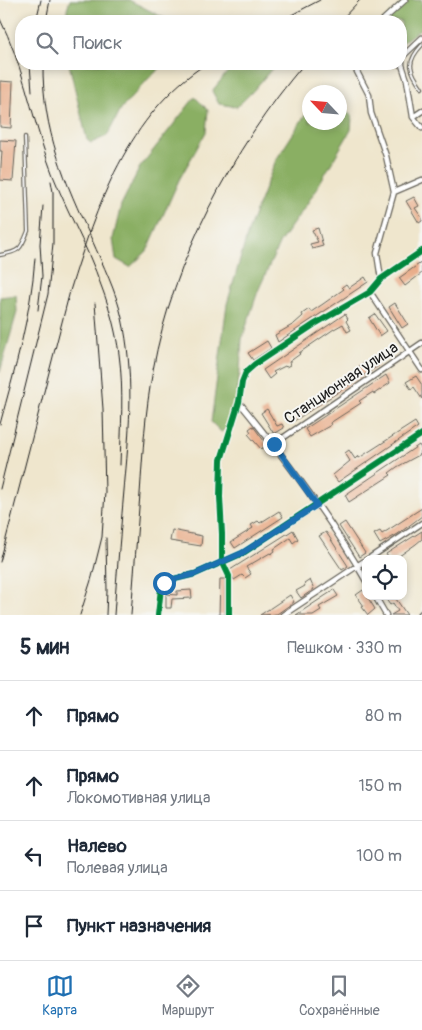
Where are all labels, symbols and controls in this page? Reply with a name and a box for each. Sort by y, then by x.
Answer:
search box [15,15,407,70]
icon: search [33,29,61,57]
text: Поиск [73,31,123,55]
north arrow [302,85,347,130]
street label: Станционная улица [280,337,402,429]
route end [263,433,286,456]
map controls [362,555,407,600]
button: locate [362,555,407,600]
route start [153,572,176,595]
text: 5 мин [20,634,70,661]
text: Пешком · 330 m [287,638,402,658]
icon: ahead [20,702,48,730]
text: Прямо [67,704,119,728]
text: 80 m [365,706,402,726]
text: Прямо [67,764,119,788]
icon: ahead [20,772,48,800]
text: 150 m [358,776,402,796]
text: Локомотивная улица [67,788,210,808]
text: Налево [67,834,127,858]
icon: left [20,842,48,870]
text: 100 m [356,846,402,866]
text: Полевая улица [67,858,168,878]
icon: arrive [20,912,48,940]
text: Пункт назначения [67,914,211,938]
tab: Карта [42,972,77,1019]
tab: Маршрут [162,972,214,1019]
tab: Сохранённые [299,972,380,1019]

